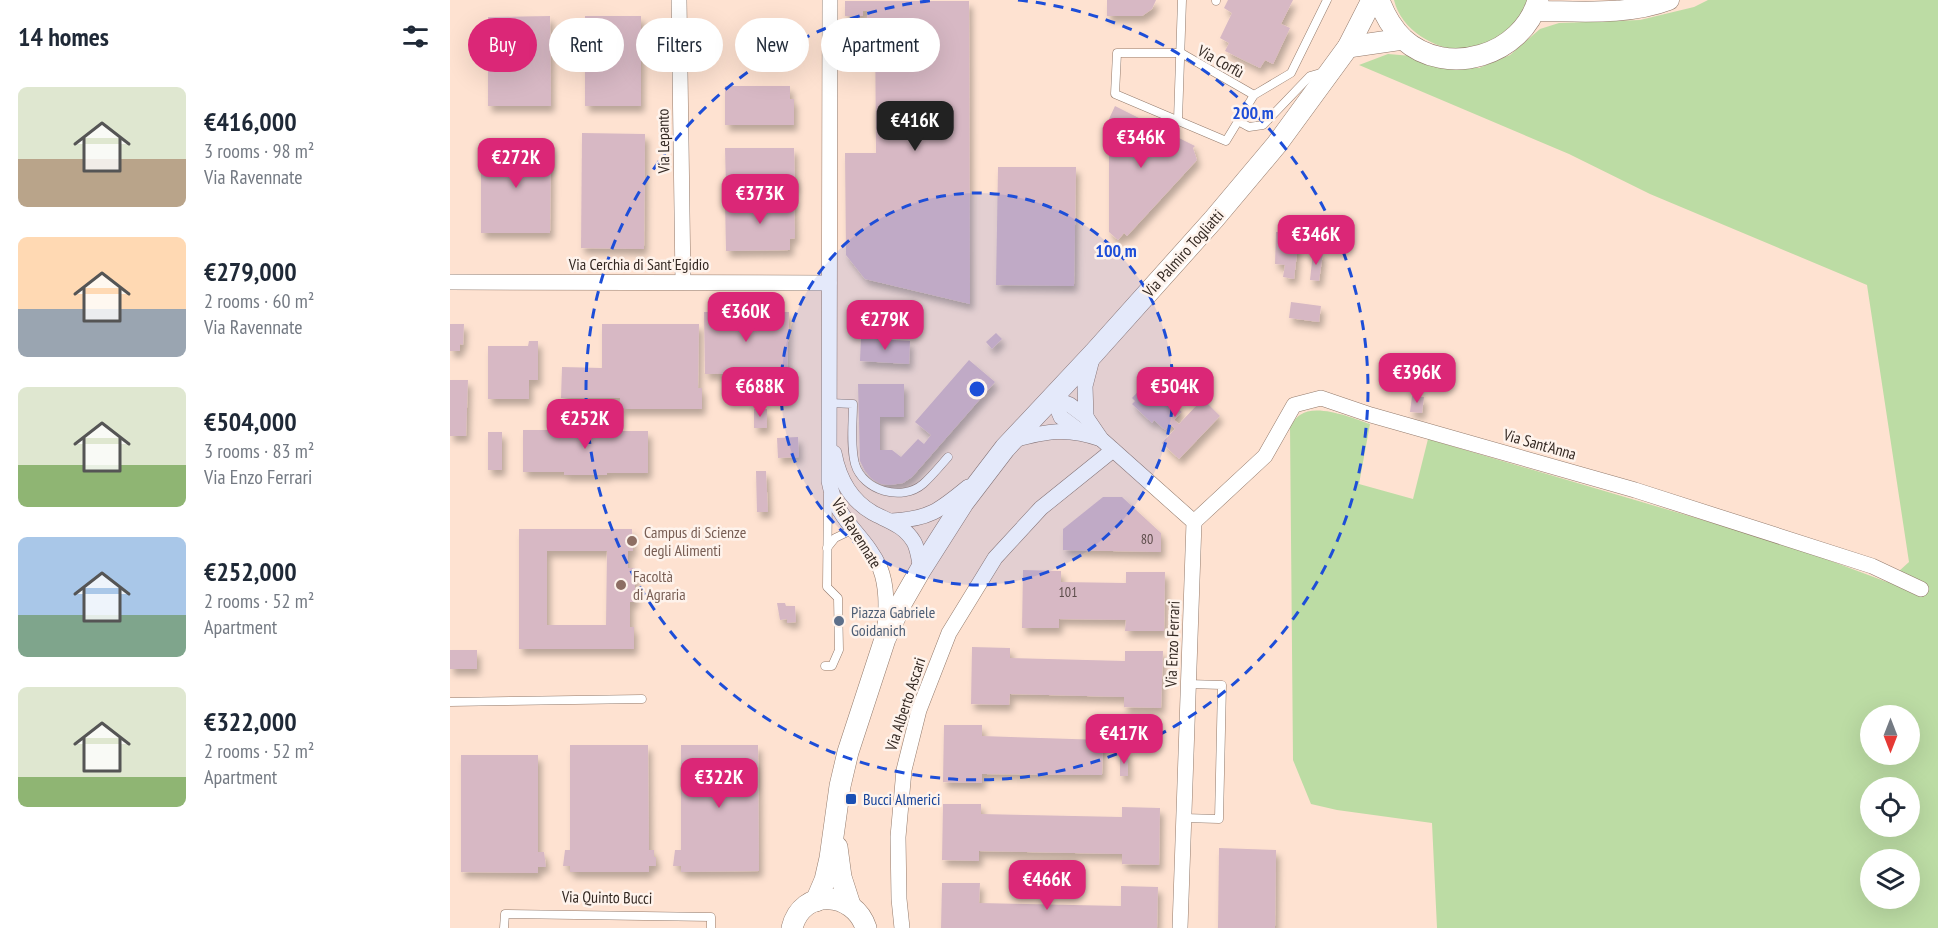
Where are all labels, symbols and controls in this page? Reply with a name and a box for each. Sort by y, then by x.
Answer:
chip: Buy [468,18,537,72]
chip: Rent [549,18,624,72]
chip: Filters [636,18,723,72]
chip: New [735,18,809,72]
chip: Apartment [821,18,940,72]
text: 14 homes [18,20,109,53]
icon: filters [399,20,432,53]
street label: Via Corfù [1193,40,1248,82]
pin: €416K [873,101,957,152]
text: 200 m [1232,101,1274,124]
text: €416,000 [204,105,297,138]
text: €416K [891,107,939,133]
street label: Via Lepanto [652,108,674,175]
icon: home [66,111,138,183]
pin: €346K [1099,118,1183,169]
text: €346K [1117,124,1165,150]
text: 3 rooms · 98 m² [204,138,314,164]
pin: €272K [474,138,558,189]
text: €272K [492,144,540,170]
text: Via Ravennate [204,164,303,190]
pin: €373K [718,174,802,225]
text: €373K [736,180,784,206]
street label: Via Palmiro Togliatti [1138,205,1228,302]
pin: €346K [1274,215,1358,266]
text: €346K [1292,221,1340,247]
text: 100 m [1095,239,1137,262]
street label: Via Cerchia di Sant'Egidio [568,254,709,274]
text: €279,000 [204,255,297,288]
icon: home [66,261,138,333]
text: 2 rooms · 60 m² [204,288,314,314]
pin: €360K [704,292,788,343]
text: €360K [722,298,770,324]
pin: €279K [843,300,927,351]
text: €279K [861,306,909,332]
text: Via Ravennate [204,314,303,340]
pin: €396K [1375,353,1459,404]
text: €396K [1393,359,1441,385]
pin: €688K [718,367,802,418]
pin: €504K [1133,367,1217,418]
text: €688K [736,373,784,399]
text: €504K [1151,373,1199,399]
centre of rings [967,379,987,399]
pin: €252K [543,399,627,450]
text: €504,000 [204,405,297,438]
text: €252K [561,405,609,431]
icon: home [66,411,138,483]
street label: Via Sant'Anna [1500,424,1579,464]
text: 3 rooms · 83 m² [204,438,314,464]
text: Via Enzo Ferrari [204,464,312,490]
street label: Via Ravennate [827,493,886,572]
place label: Campus di Scienze degli Alimenti [644,522,746,560]
house number: 80 [1141,530,1153,548]
marker: Campus di Scienze degli Alimenti [625,534,639,548]
text: €252,000 [204,555,297,588]
icon: home [66,561,138,633]
place label: Facoltà di Agraria [633,566,686,604]
marker: Facoltà di Agraria [614,578,628,592]
house number: 101 [1059,583,1077,601]
text: 2 rooms · 52 m² [204,588,314,614]
street label: Via Enzo Ferrari [1160,600,1184,689]
place label: Piazza Gabriele Goidanich [851,602,935,640]
text: Apartment [204,614,277,640]
marker: Piazza Gabriele Goidanich [832,614,846,628]
street label: Via Alberto Ascari [880,655,929,754]
text: €322,000 [204,705,297,738]
north arrow [1860,705,1920,765]
map controls [1860,705,1920,909]
icon: home [66,711,138,783]
pin: €417K [1082,714,1166,765]
text: €417K [1100,720,1148,746]
text: 2 rooms · 52 m² [204,738,314,764]
pin: €322K [677,758,761,809]
text: Apartment [204,764,277,790]
text: €322K [695,764,743,790]
button: locate [1860,777,1920,837]
place label: Bucci Almerici [863,789,940,809]
marker: Bucci Almerici [844,792,858,806]
button: layers [1860,849,1920,909]
pin: €466K [1005,860,1089,911]
text: €466K [1023,866,1071,892]
street label: Via Quinto Bucci [561,886,652,908]

